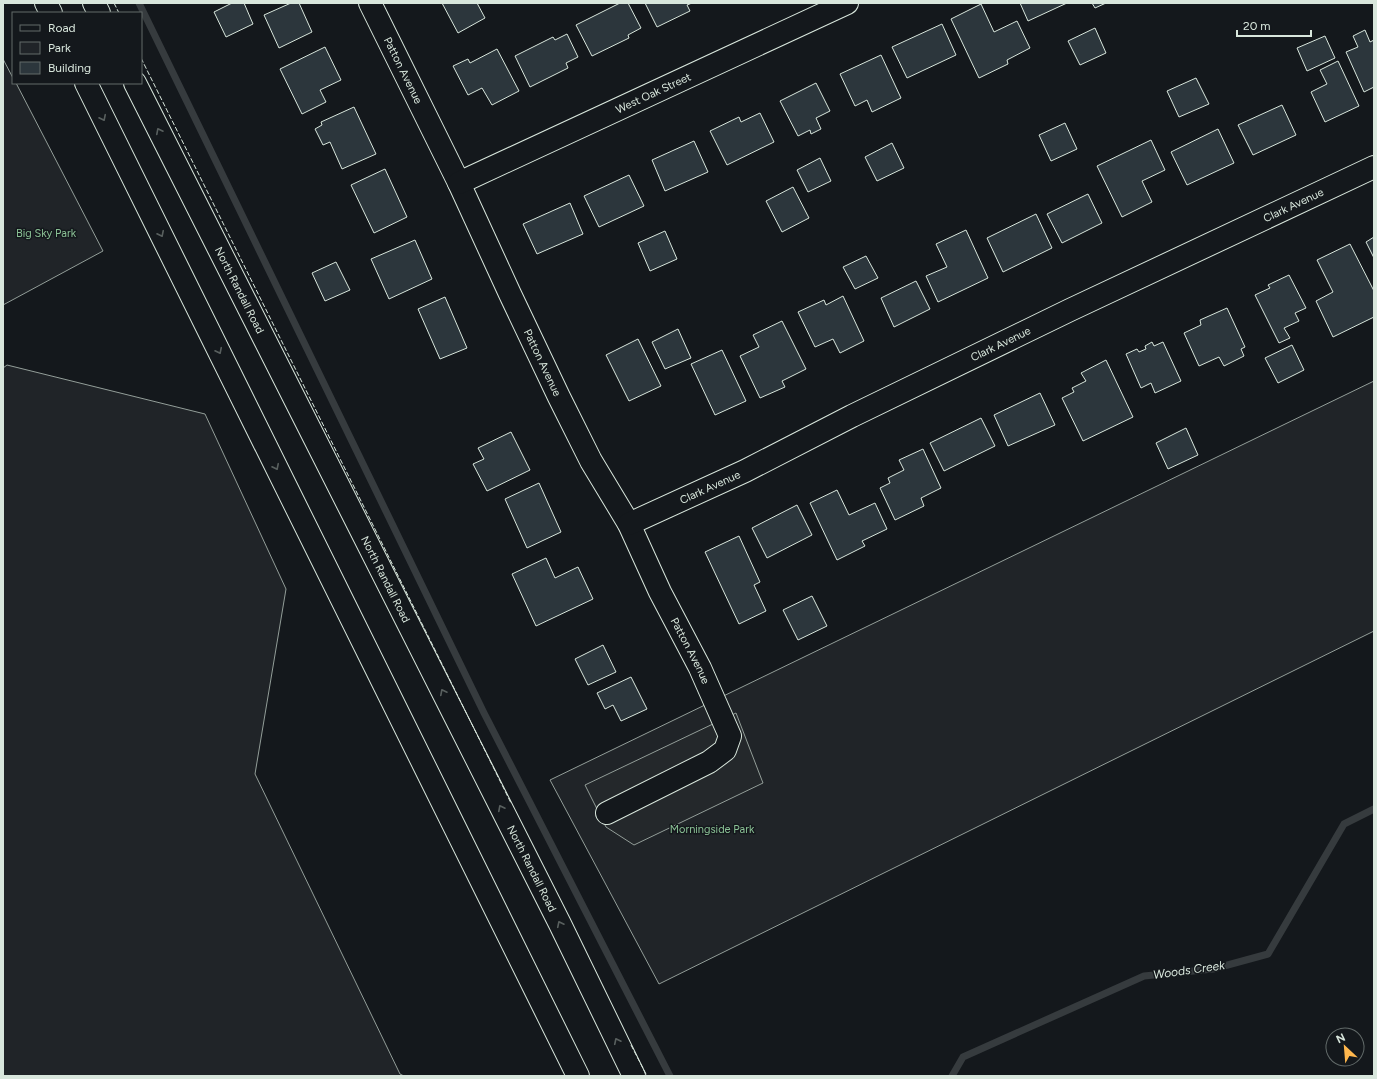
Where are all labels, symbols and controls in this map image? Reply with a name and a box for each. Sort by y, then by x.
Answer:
legend [12,12,142,84]
scale bar [1237,12,1311,38]
text: 20 m [1243,19,1271,33]
text: Road [48,21,76,35]
street label: Patton Avenue [381,35,425,106]
text: Park [48,41,71,55]
text: Building [48,61,91,75]
street label: West Oak Street [614,70,693,116]
one-way arrow [98,114,106,121]
one-way arrow [156,127,164,135]
street label: Clark Avenue [1261,186,1326,225]
park label: Big Sky Park [16,227,77,240]
one-way arrow [156,230,164,238]
street label: North Randall Road [212,245,266,336]
street label: Clark Avenue [969,324,1033,364]
street label: Patton Avenue [521,327,564,398]
one-way arrow [214,347,221,354]
one-way arrow [271,463,279,471]
street label: Clark Avenue [678,468,742,507]
street label: North Randall Road [358,534,413,625]
street label: Patton Avenue [668,616,712,686]
one-way arrow [440,689,448,696]
one-way arrow [499,805,506,812]
street label: North Randall Road [504,823,559,914]
park label: Morningside Park [670,823,755,836]
one-way arrow [557,921,565,928]
water label: Woods Creek [1152,958,1227,982]
north arrow [1325,1027,1365,1067]
text: N [1334,1031,1348,1046]
one-way arrow [614,1038,622,1045]

